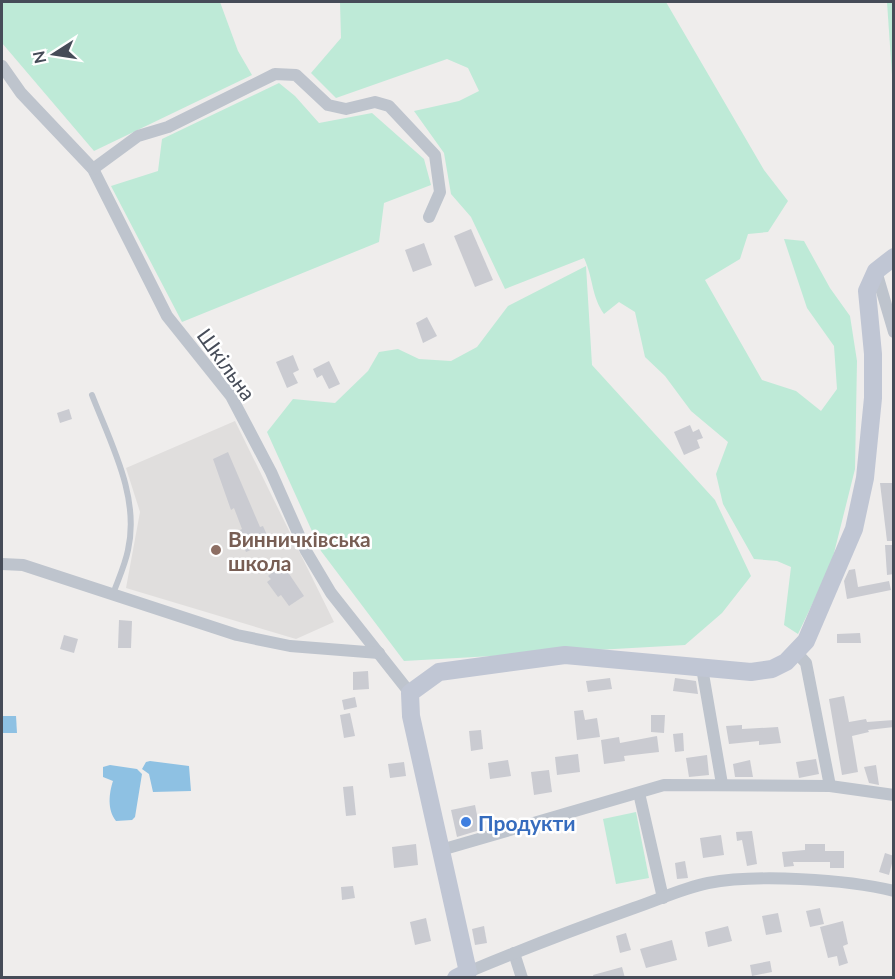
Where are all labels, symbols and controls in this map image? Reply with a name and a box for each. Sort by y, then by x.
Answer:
north arrow [24,24,84,84]
text: N [28,49,49,65]
street label: Шкільна [193,323,261,405]
place label: Винничківська школа [228,526,371,575]
marker: Винничківська школа [209,543,223,557]
place label: Продукти [478,810,575,835]
marker: Продукти [459,815,473,829]

